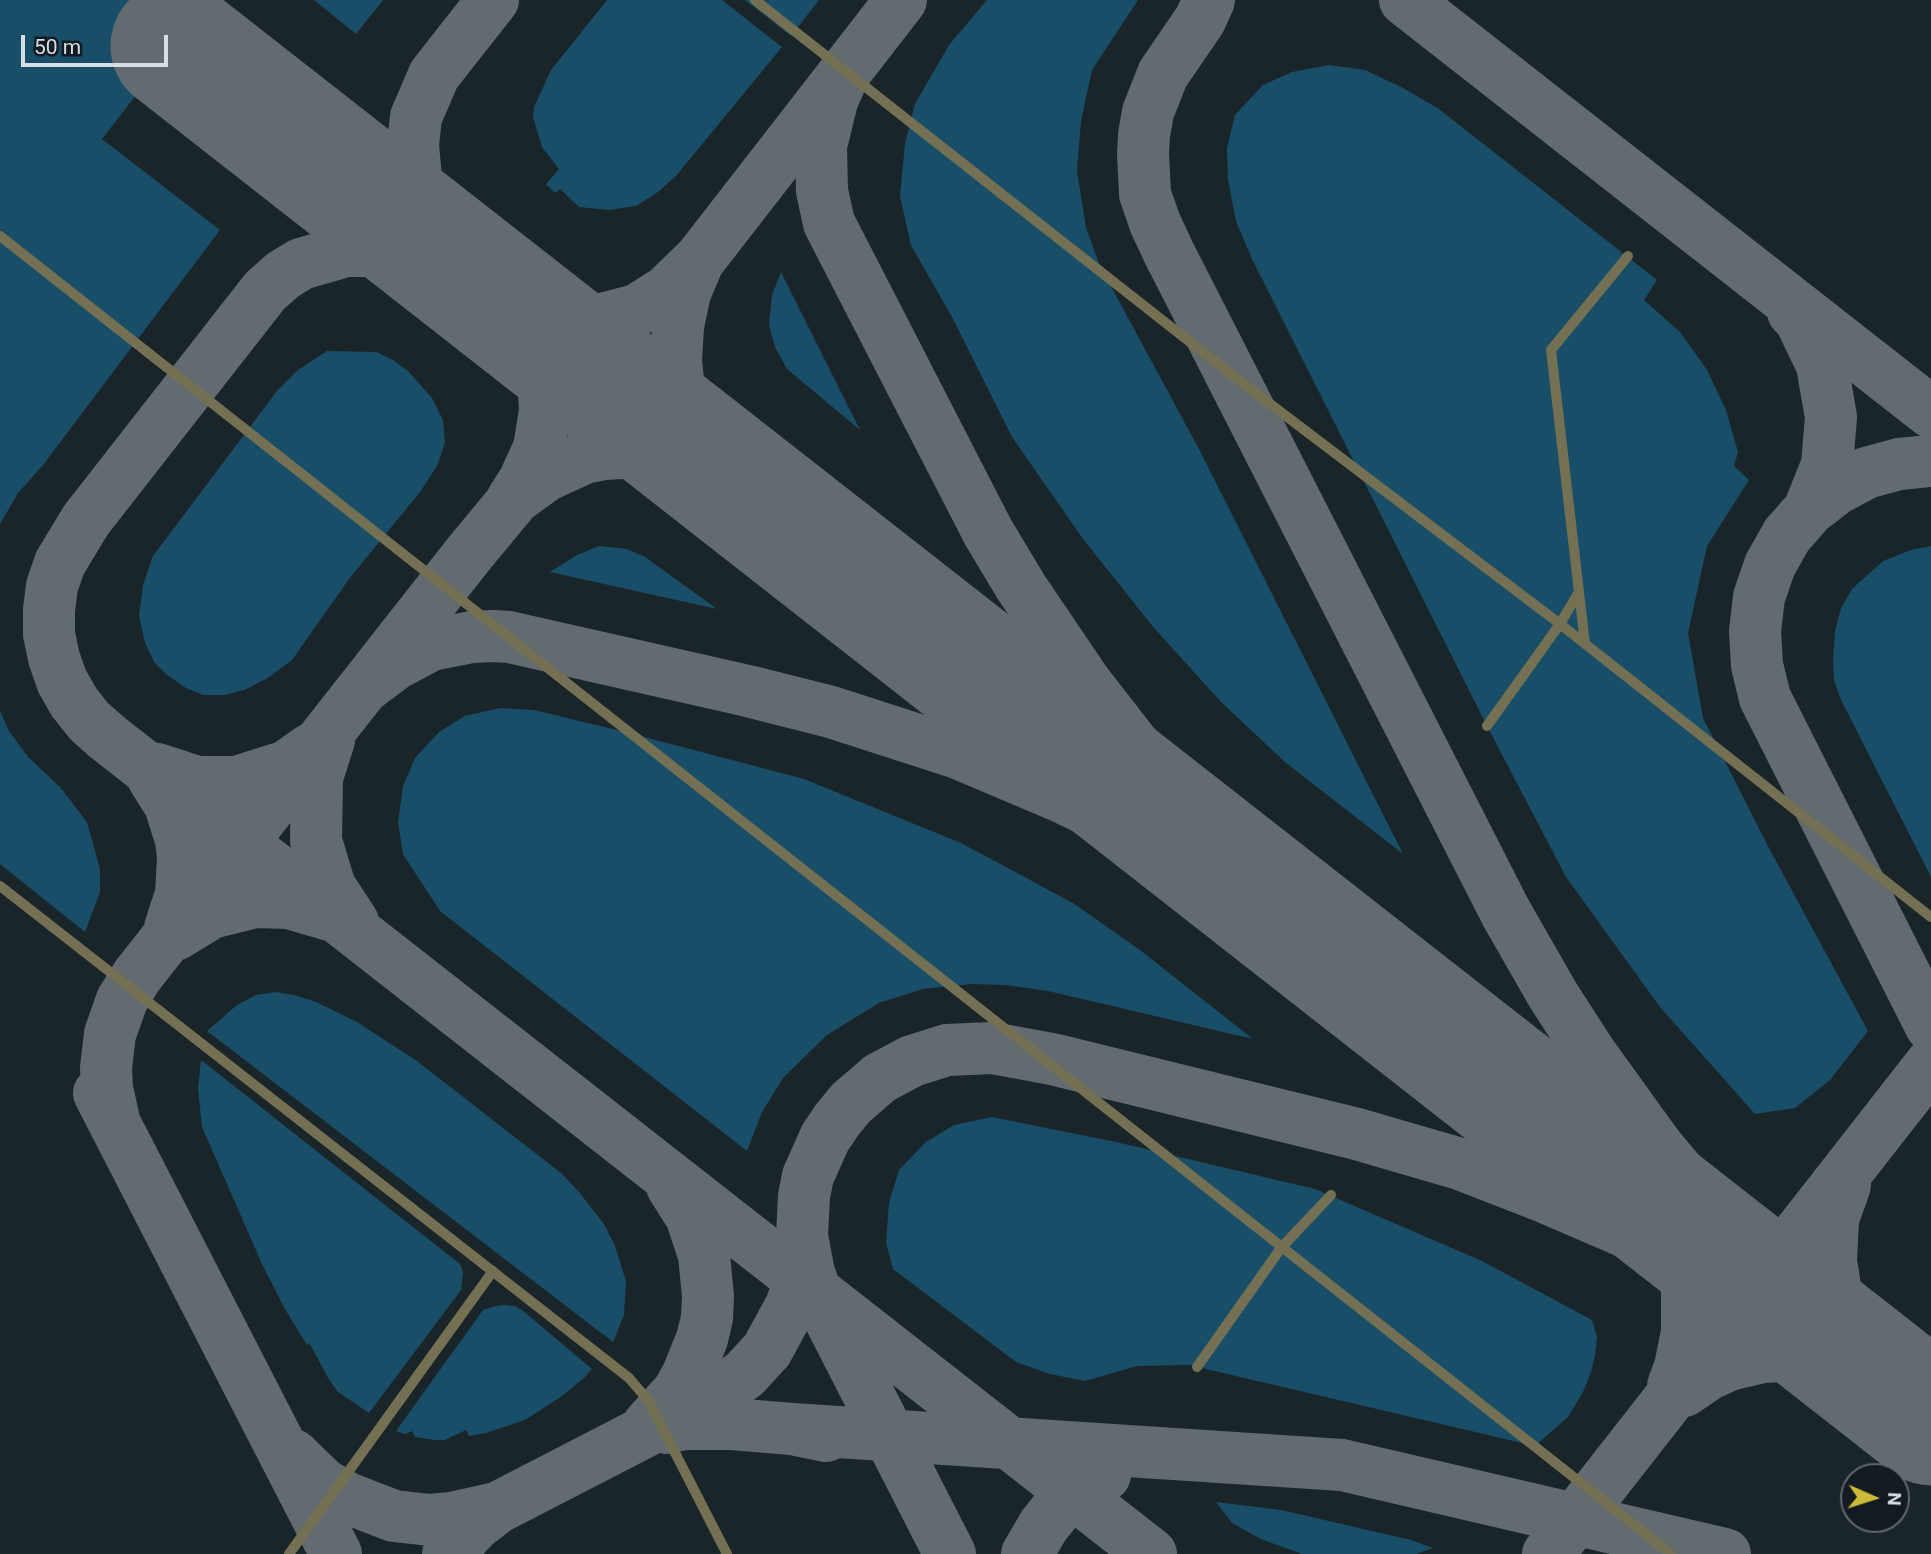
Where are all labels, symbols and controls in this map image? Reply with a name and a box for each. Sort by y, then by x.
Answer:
scale bar [24,21,172,65]
text: 50 m [34,35,81,59]
north arrow [1840,1463,1910,1533]
text: N [1883,1492,1906,1506]

